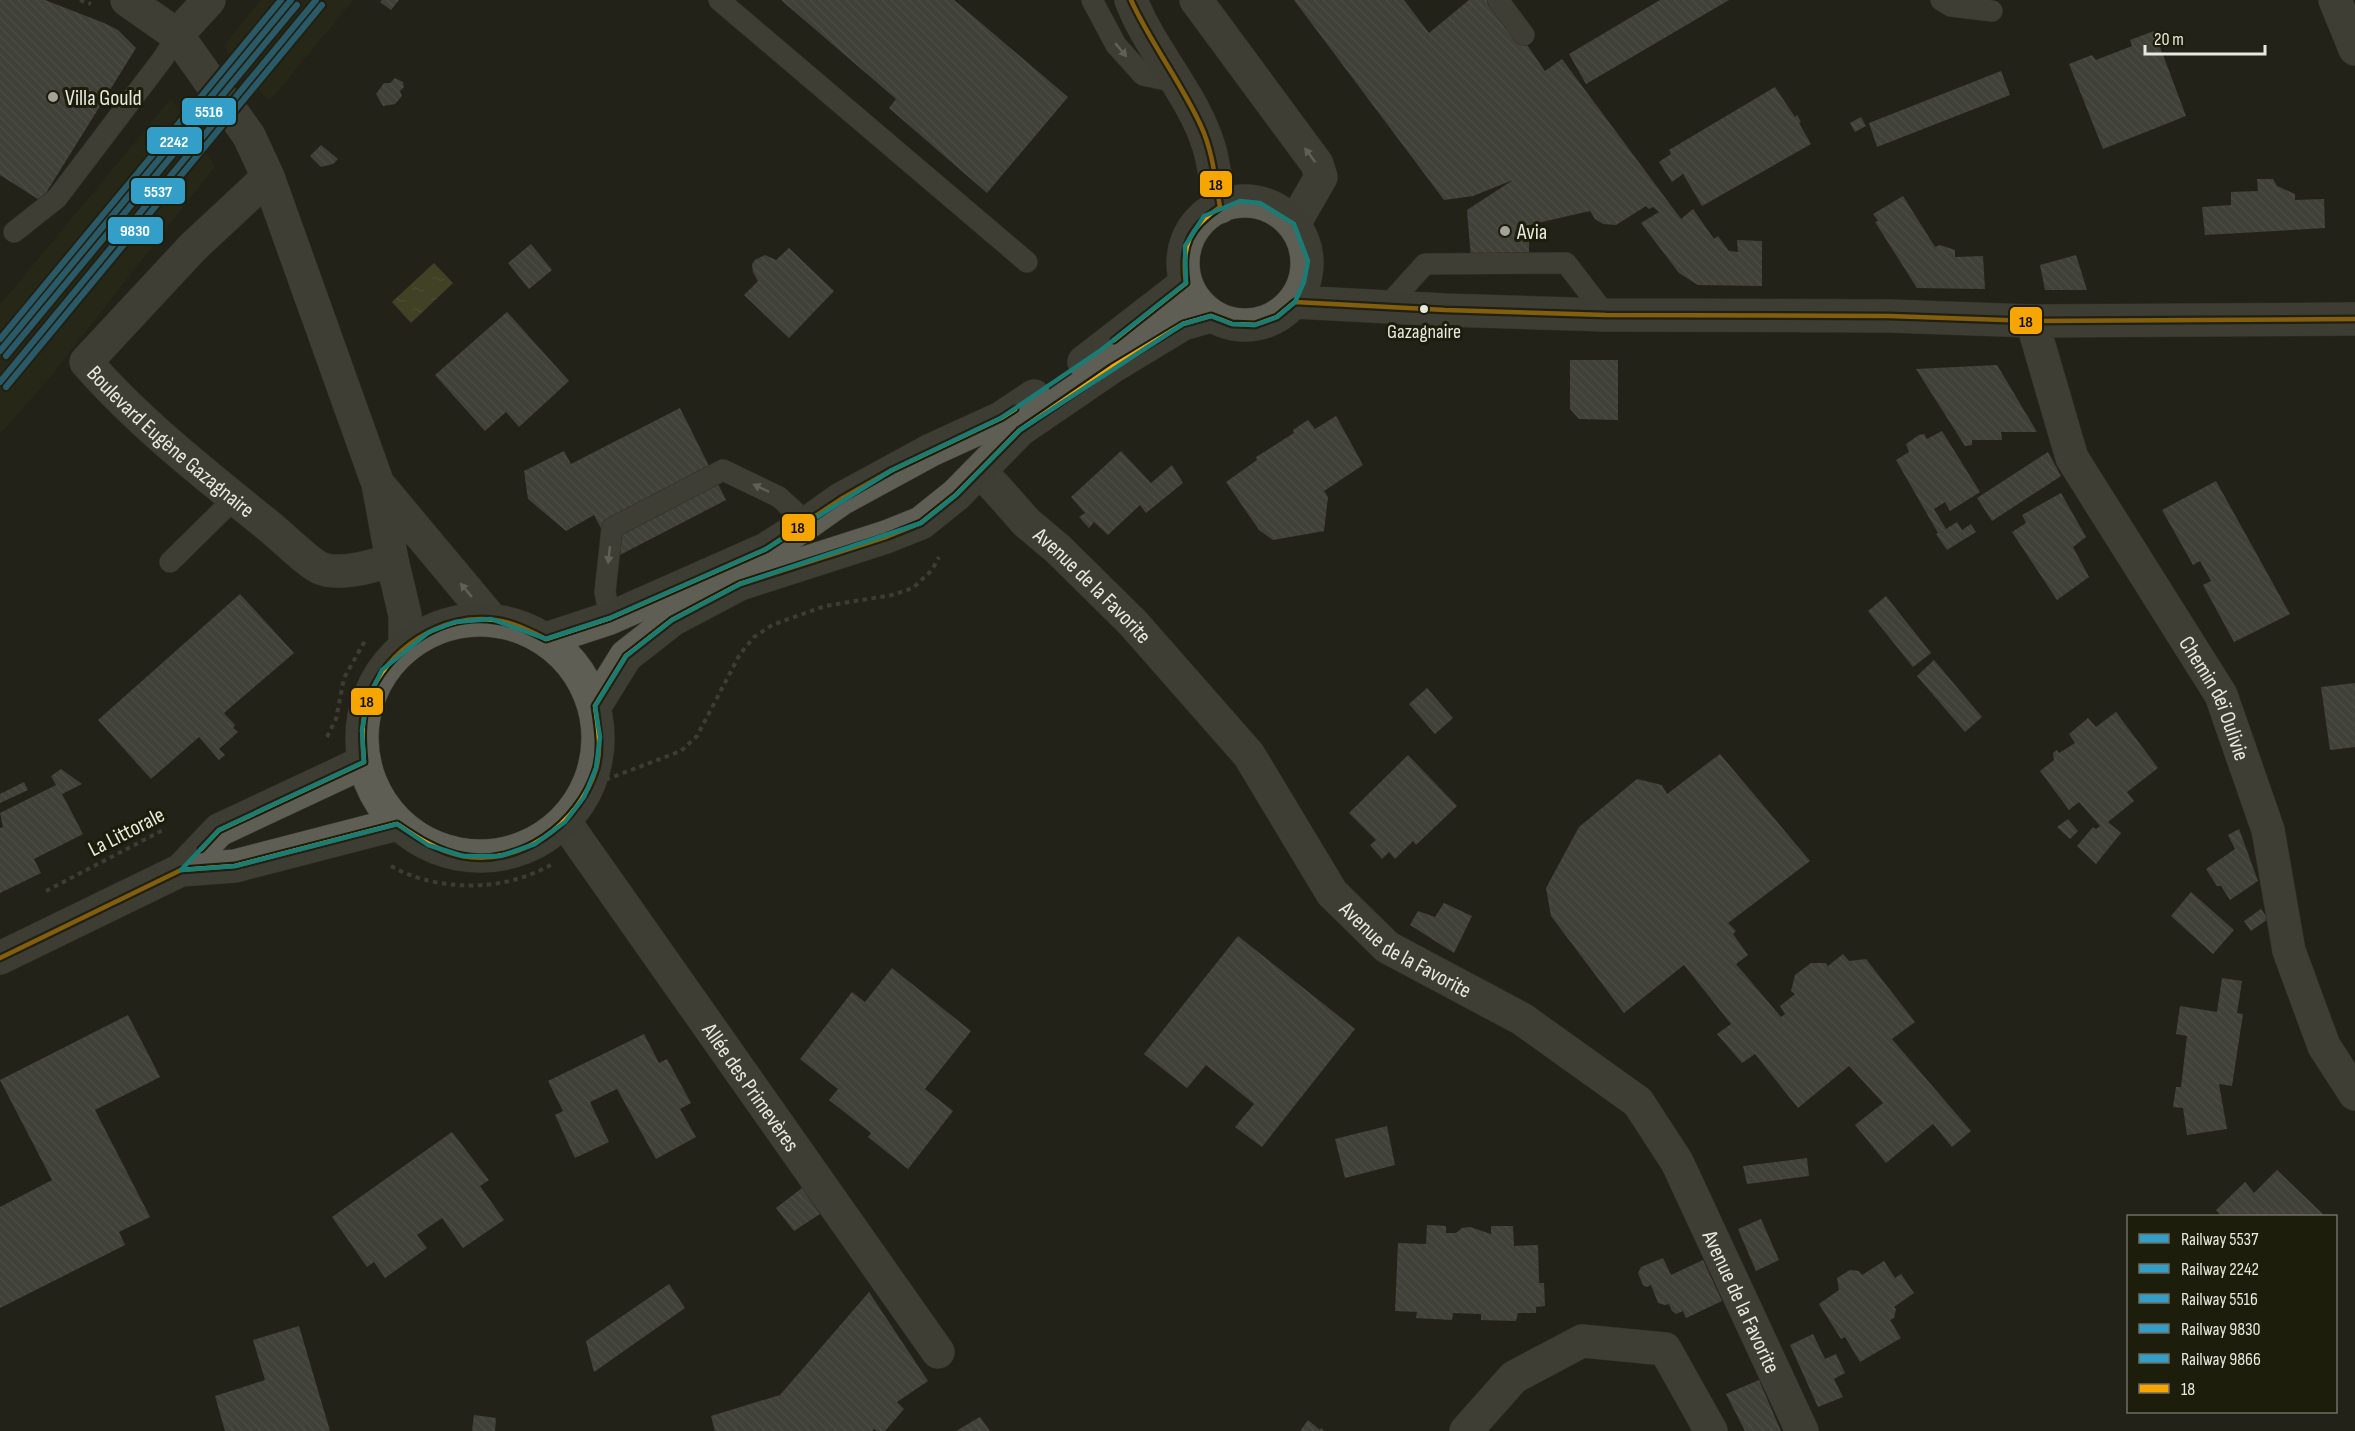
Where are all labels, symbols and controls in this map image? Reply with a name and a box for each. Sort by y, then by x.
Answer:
scale bar [2145,18,2265,56]
text: 20 m [2154,29,2184,50]
one-way arrow [1114,42,1127,57]
place label: Villa Gould [65,85,142,112]
marker: Villa Gould [46,90,60,104]
line badge: 5516 [181,97,237,126]
text: 5516 [195,103,223,122]
line badge: 2242 [146,126,203,155]
text: 2242 [160,133,188,152]
one-way arrow [1304,148,1316,164]
line badge: 18 [1199,170,1233,198]
text: 18 [1209,176,1223,195]
line badge: 5537 [130,177,186,205]
text: 5537 [144,183,172,202]
line badge: 9830 [107,216,164,245]
place label: Avia [1516,219,1547,246]
text: 9830 [120,222,150,241]
marker: Avia [1498,224,1512,238]
marker: Gazagnaire [1418,303,1430,315]
line badge: 18 [2009,306,2043,335]
text: 18 [2019,313,2033,332]
place label: Gazagnaire [1387,320,1461,344]
street label: Boulevard Eugène Gazagnaire [81,360,259,524]
one-way arrow [753,484,770,493]
line badge: 18 [781,513,816,542]
text: 18 [791,519,805,538]
street label: Avenue de la Favorite [1027,522,1157,649]
one-way arrow [604,546,614,565]
one-way arrow [460,583,473,598]
street label: Chemin deï Oulivie [2172,631,2255,764]
line badge: 18 [350,687,384,716]
text: 18 [360,693,374,712]
street label: La Littorale [84,802,169,863]
street label: Avenue de la Favorite [1333,895,1476,1005]
street label: Allée des Primevères [695,1017,805,1157]
legend [2127,1215,2337,1413]
street label: Avenue de la Favorite [1695,1225,1785,1378]
text: Railway 5537 [2181,1229,2259,1250]
text: Railway 2242 [2181,1259,2259,1280]
text: Railway 5516 [2181,1289,2258,1310]
text: Railway 9830 [2181,1319,2261,1340]
text: Railway 9866 [2181,1349,2261,1370]
text: 18 [2181,1379,2195,1400]

